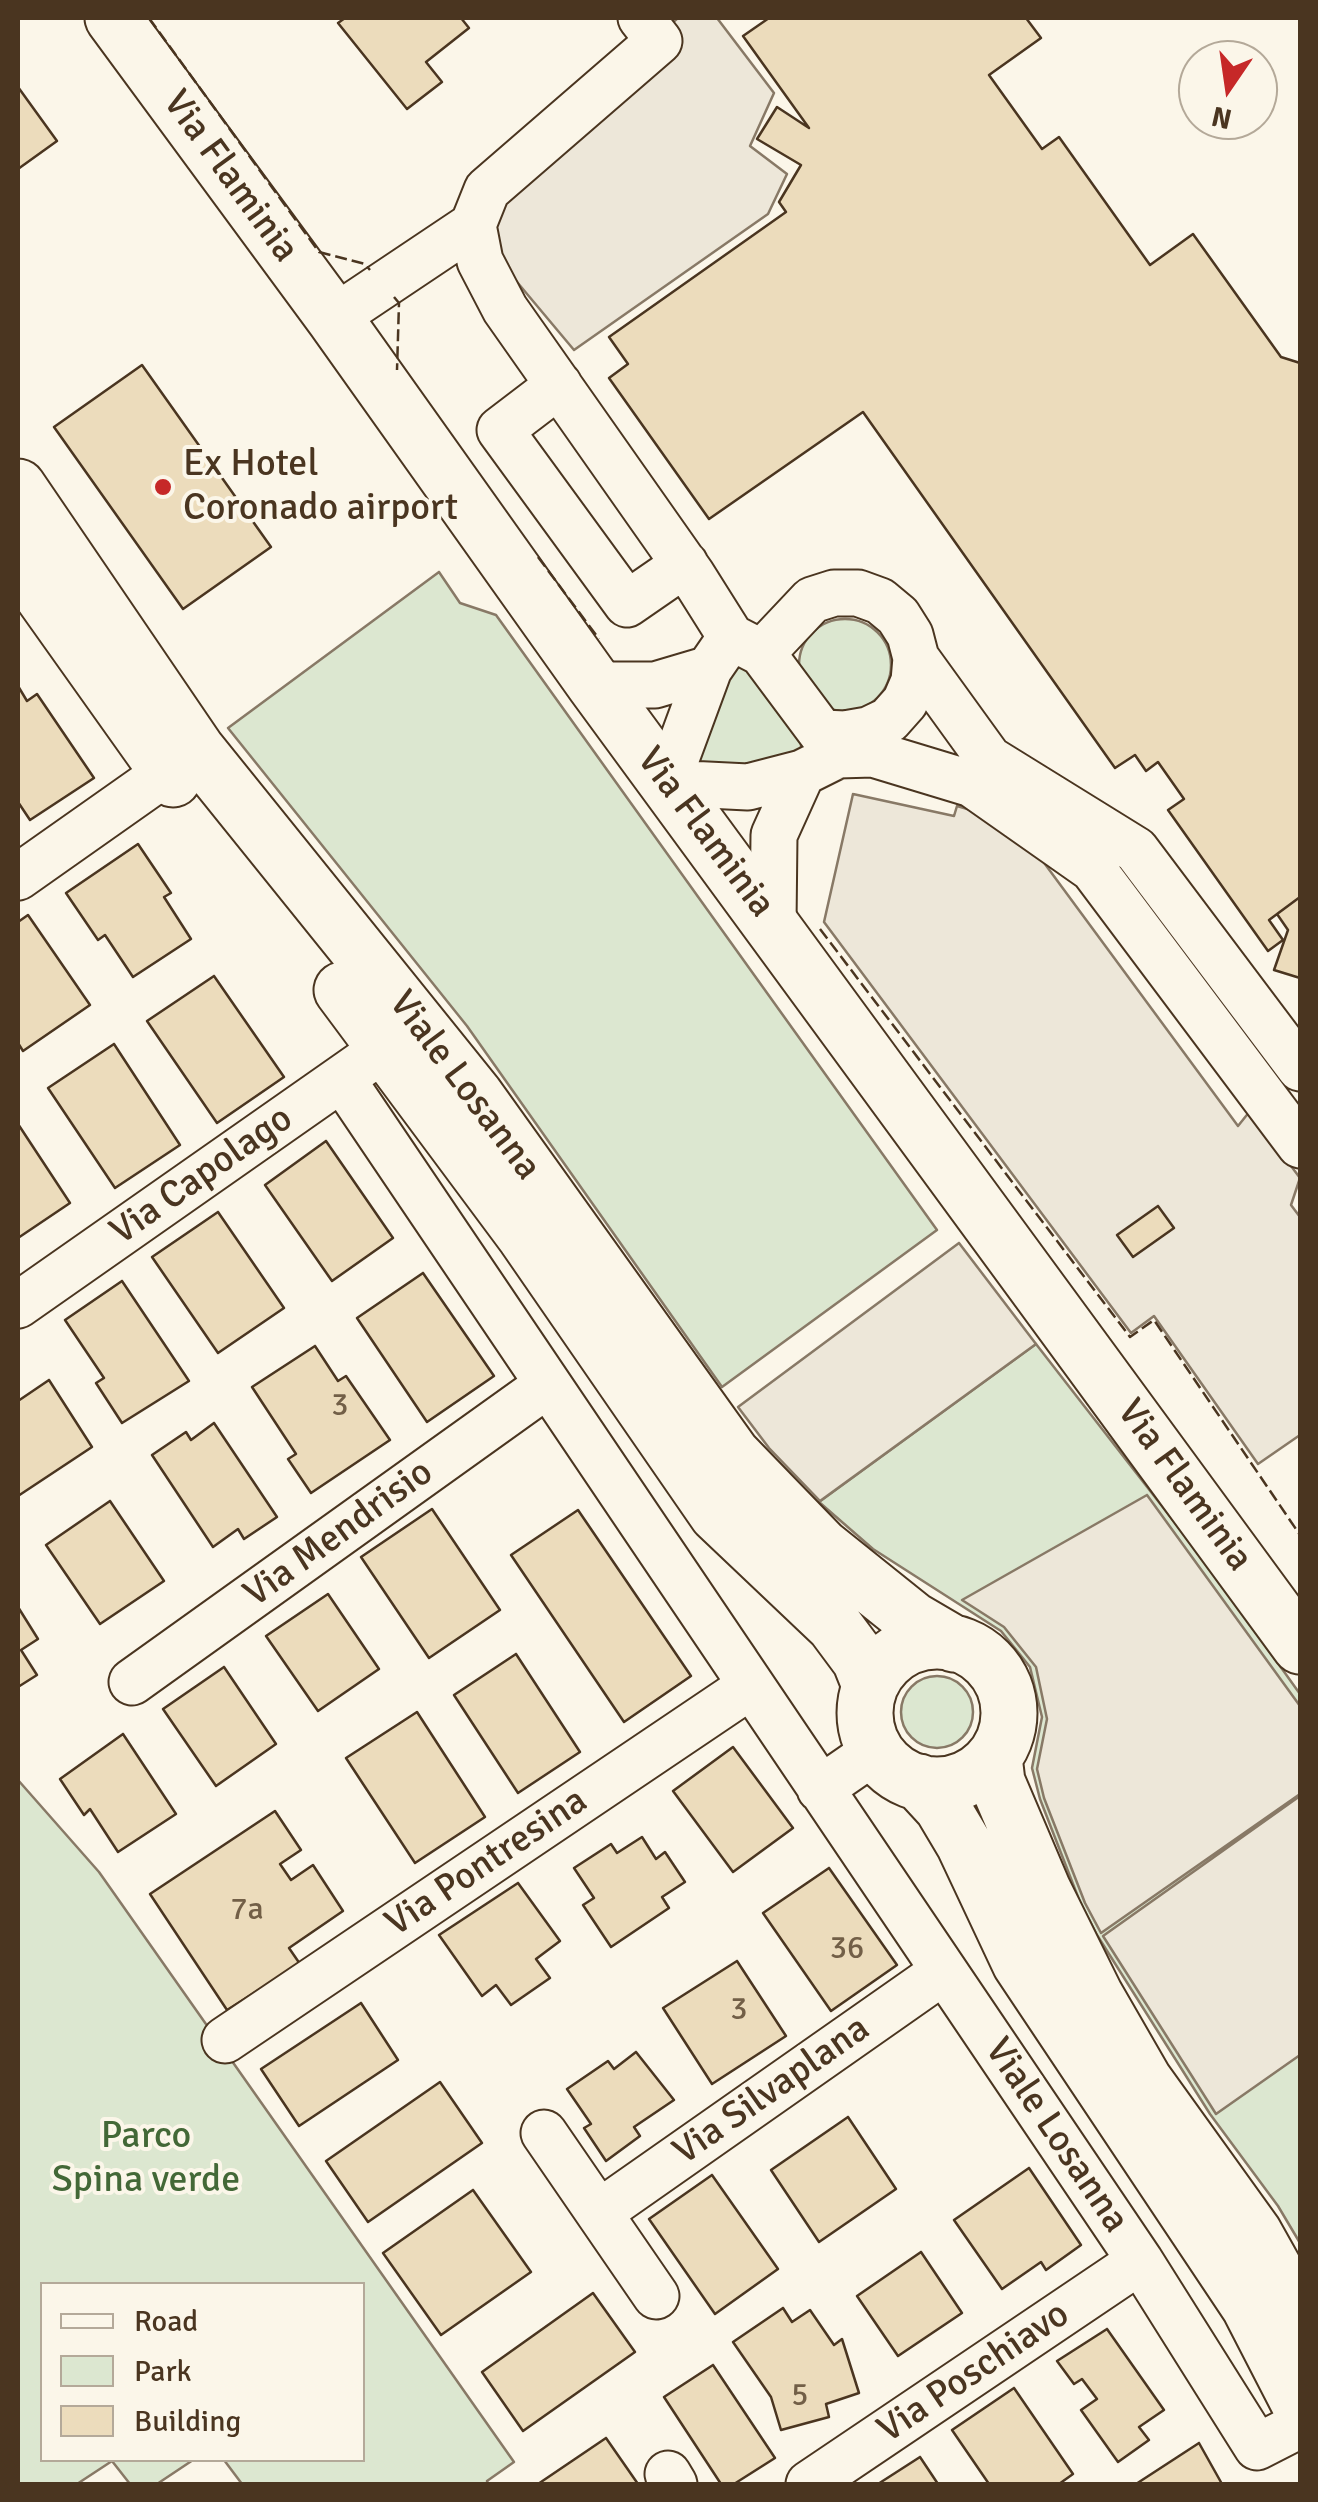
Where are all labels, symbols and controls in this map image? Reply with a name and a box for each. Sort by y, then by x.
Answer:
north arrow [1178,40,1278,140]
street label: Via Flaminia [153,82,307,272]
text: N [1208,99,1235,136]
place label: Ex Hotel Coronado airport [183,442,458,532]
marker: Ex Hotel Coronado airport [152,476,174,498]
street label: Via Flaminia [626,739,784,927]
street label: Viale Losanna [378,983,550,1189]
street label: Via Capolago [102,1097,302,1255]
house number: 3 [331,1388,349,1426]
street label: Via Flaminia [1107,1391,1261,1581]
street label: Via Mendrisio [236,1450,442,1618]
street label: Via Pontresina [378,1779,596,1947]
house number: 7a [230,1892,264,1930]
house number: 36 [830,1931,864,1969]
house number: 3 [730,1992,748,2030]
street label: Via Silvaplana [665,2007,879,2175]
street label: Viale Losanna [974,2030,1138,2242]
park label: Parco Spina verde [52,2114,240,2204]
legend [40,2282,365,2462]
street label: Via Poschiavo [870,2292,1078,2454]
text: Road [134,2303,198,2340]
text: Park [134,2353,192,2390]
house number: 5 [791,2378,809,2416]
text: Building [134,2403,241,2440]

